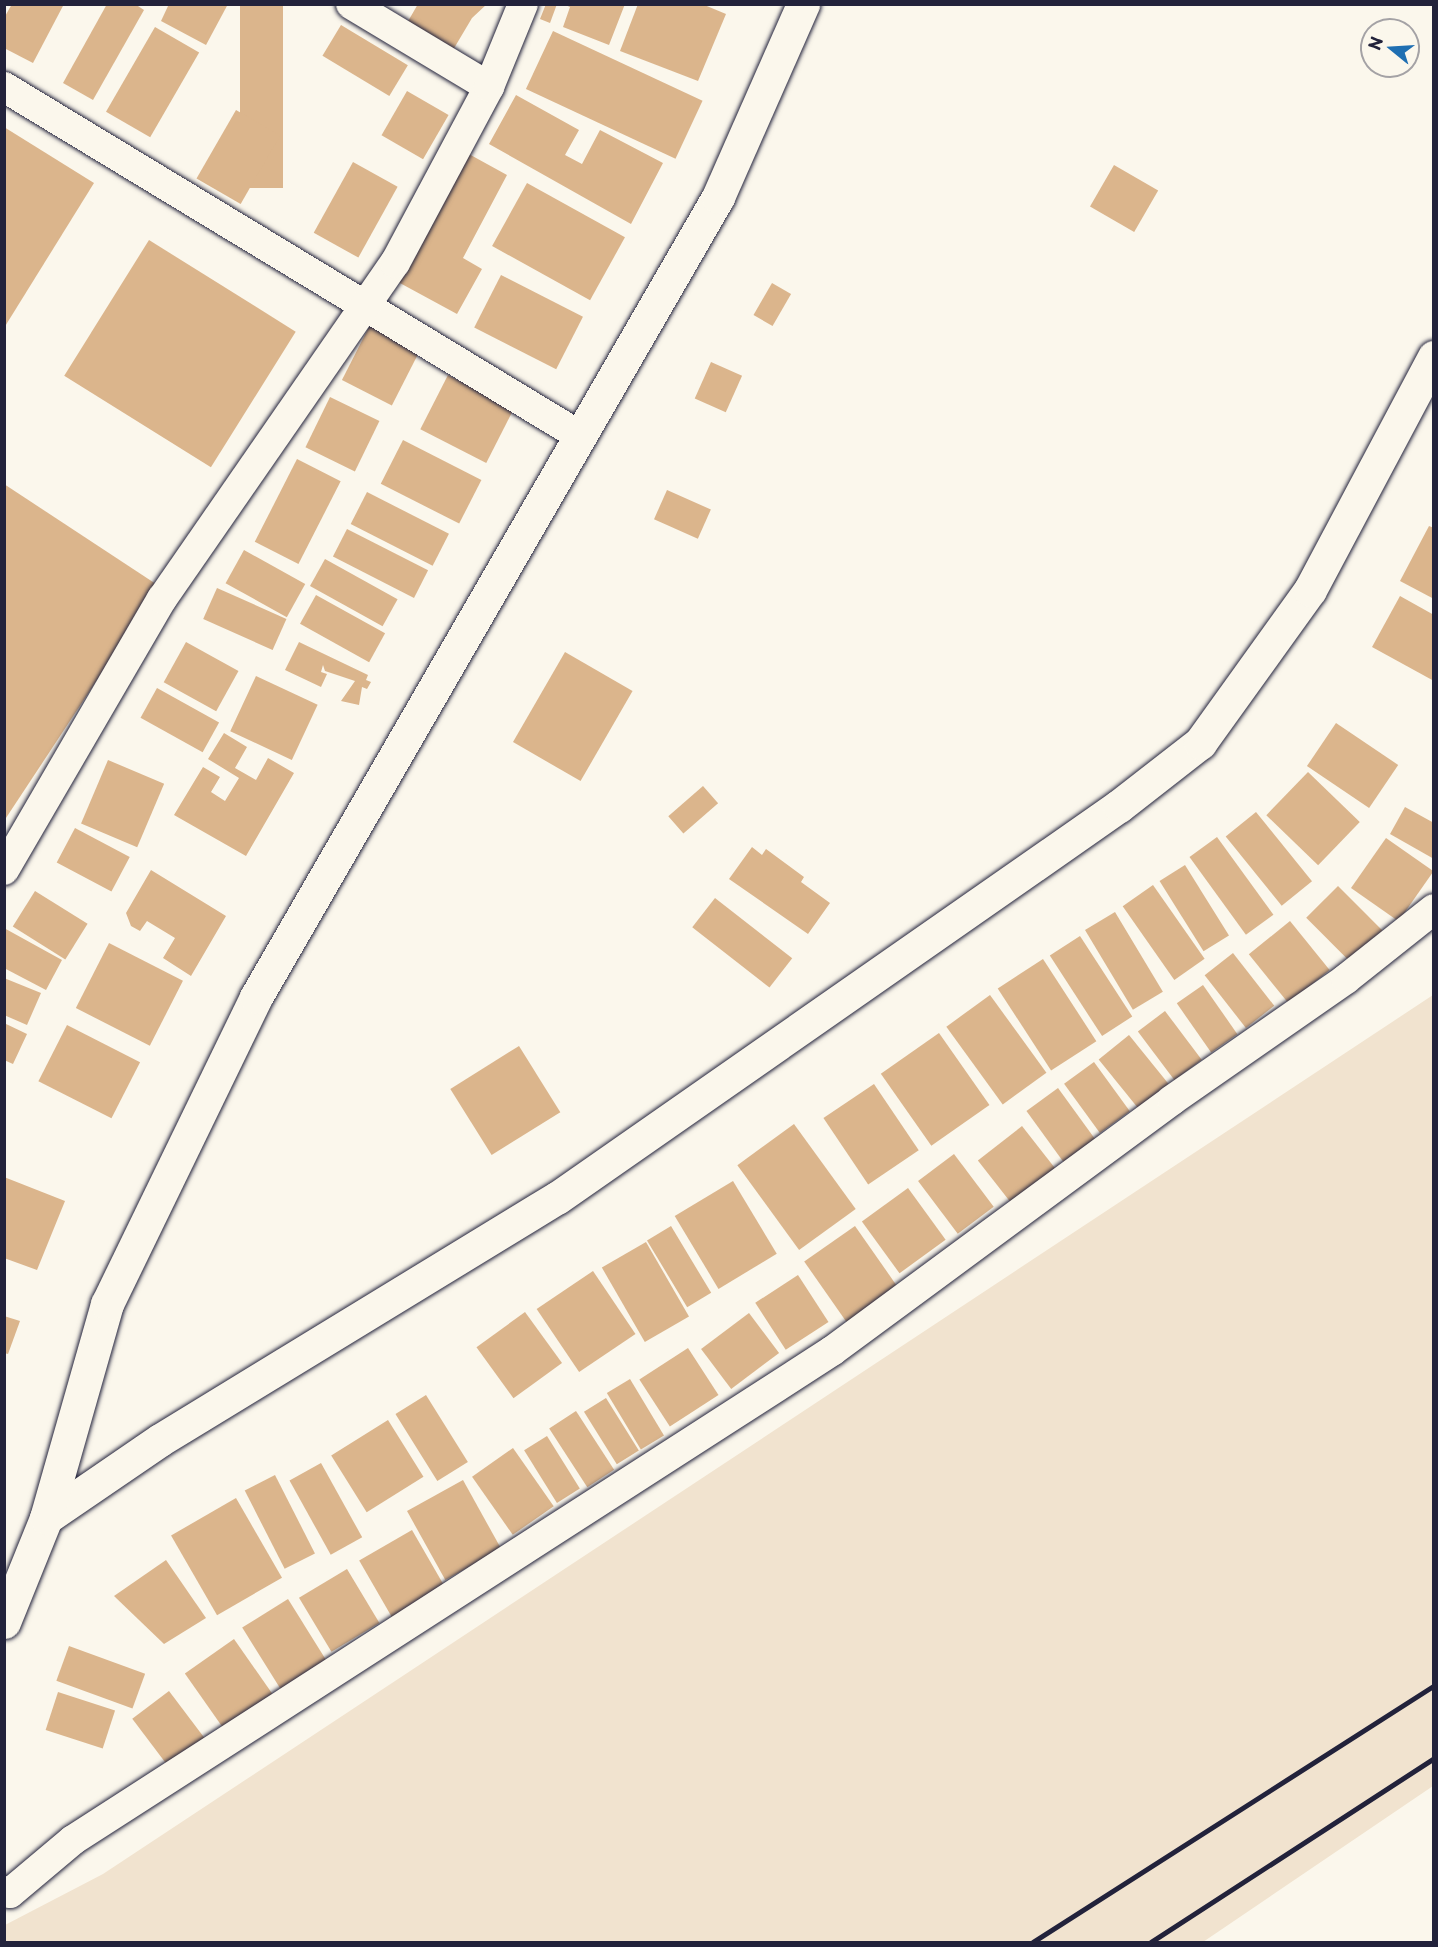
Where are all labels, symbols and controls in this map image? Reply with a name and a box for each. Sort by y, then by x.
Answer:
north arrow [1360,18,1420,78]
text: N [1361,33,1388,53]

